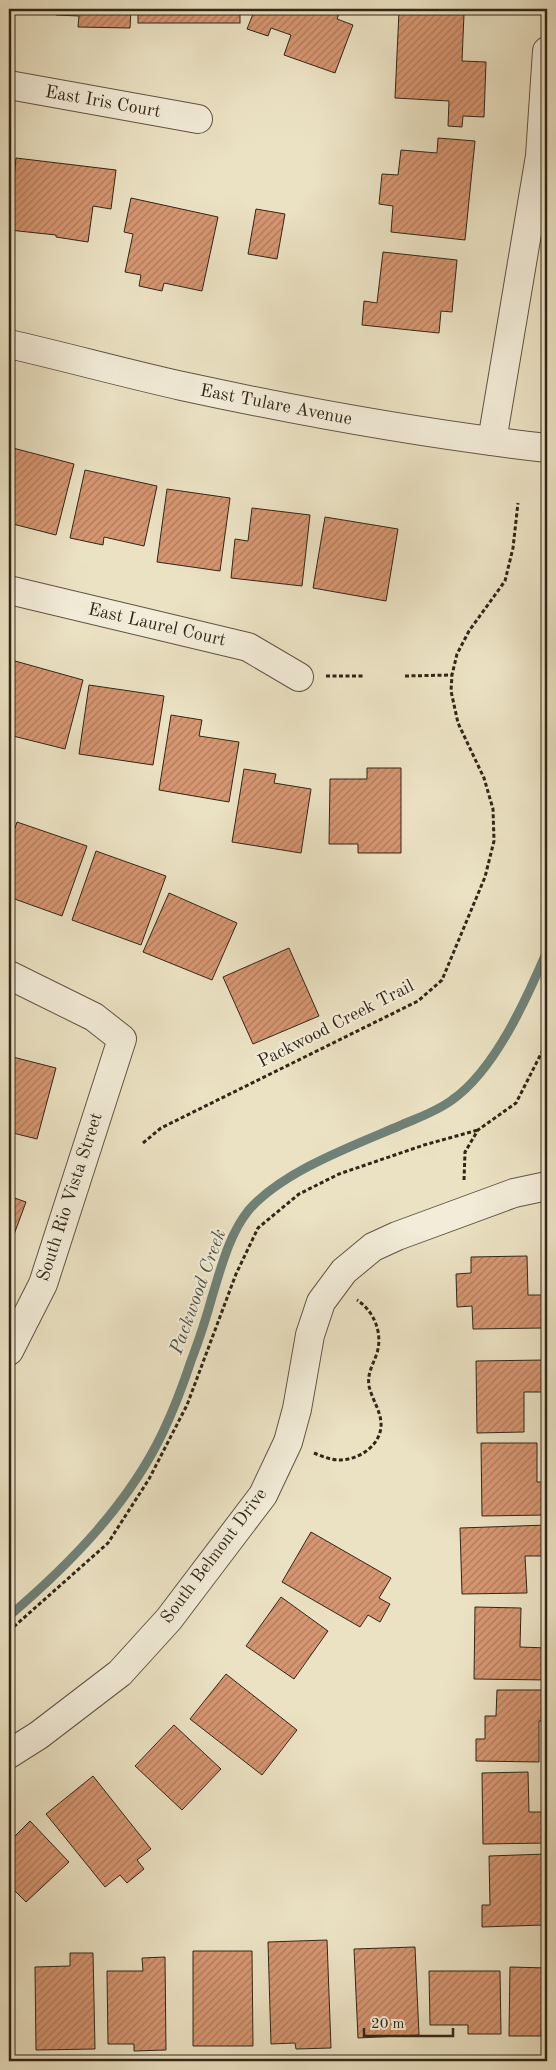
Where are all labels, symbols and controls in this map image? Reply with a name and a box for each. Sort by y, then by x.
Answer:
street label: East Iris Court [44,83,162,121]
street label: East Tulare Avenue [198,381,354,429]
street label: East Laurel Court [86,600,228,650]
street label: Packwood Creek Trail [255,977,417,1071]
street label: South Rio Vista Street [34,1110,106,1284]
water label: Packwood Creek [167,1227,230,1358]
street label: South Belmont Drive [157,1485,271,1627]
scale bar [364,2005,452,2037]
text: 20 m [371,2017,405,2032]

